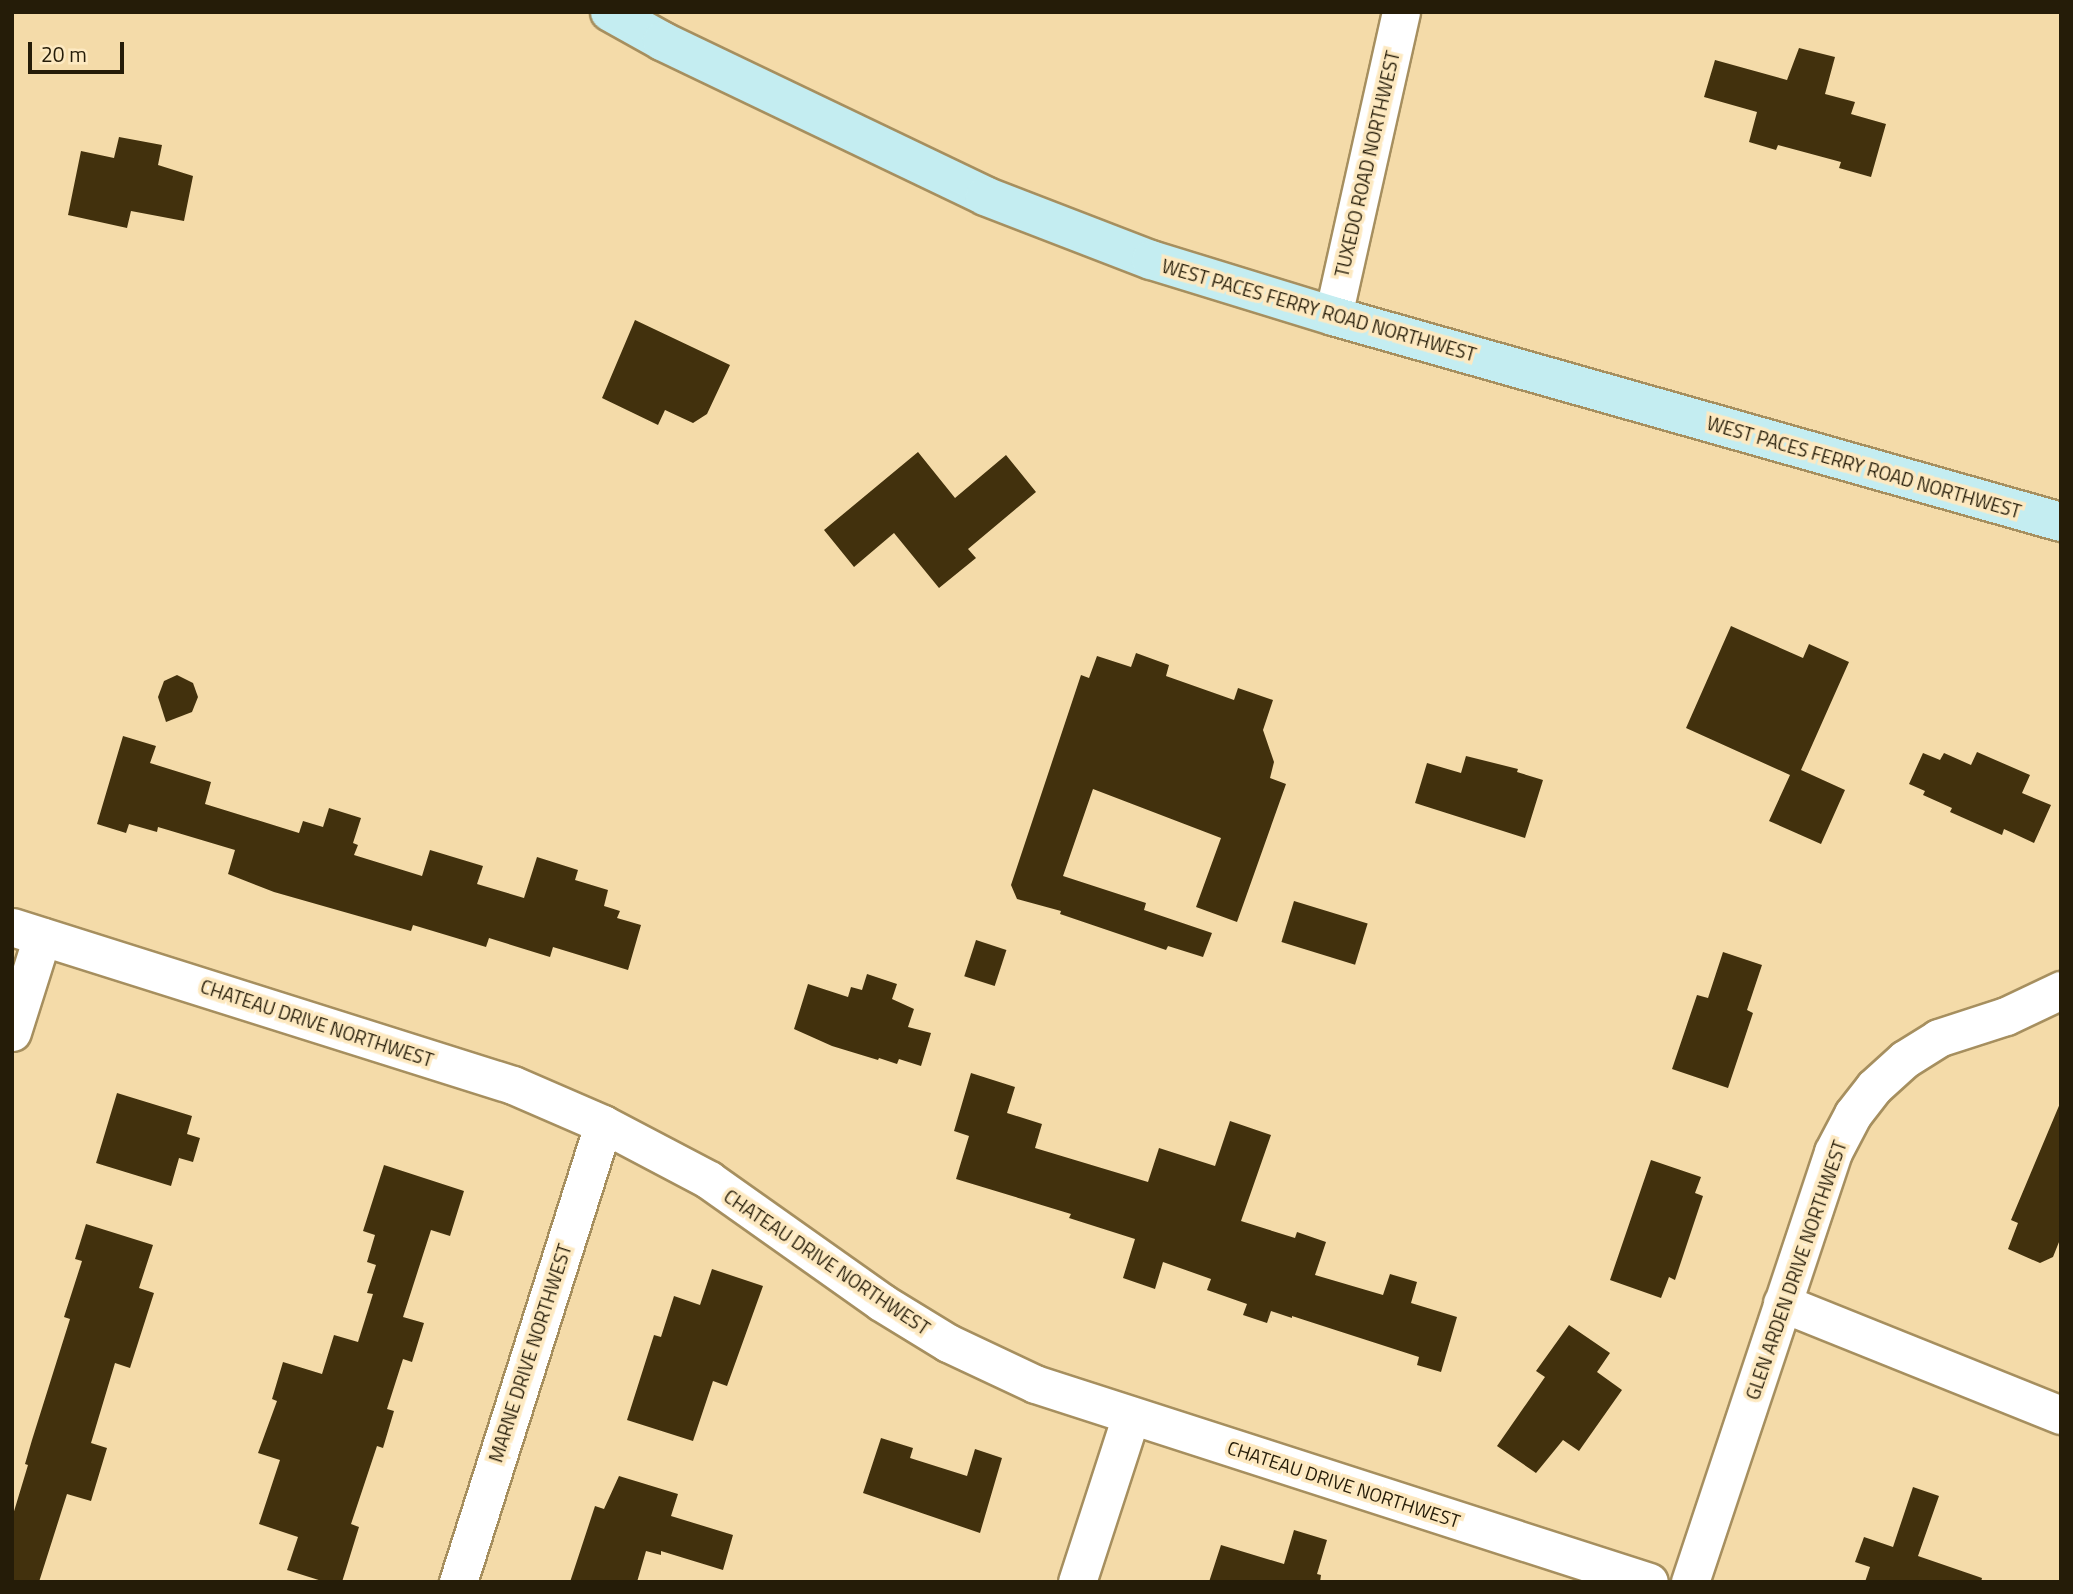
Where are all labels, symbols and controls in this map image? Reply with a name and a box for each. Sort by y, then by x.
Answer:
scale bar [32,28,128,72]
text: 20 m [41,38,87,70]
street label: TUXEDO ROAD NORTHWEST [1330,49,1404,279]
street label: WEST PACES FERRY ROAD NORTHWEST [1159,254,1479,366]
street label: WEST PACES FERRY ROAD NORTHWEST [1704,411,2024,523]
street label: CHATEAU DRIVE NORTHWEST [198,975,436,1071]
street label: GLEN ARDEN DRIVE NORTHWEST [1741,1137,1851,1403]
street label: CHATEAU DRIVE NORTHWEST [720,1185,934,1339]
street label: MARNE DRIVE NORTHWEST [484,1241,576,1465]
street label: CHATEAU DRIVE NORTHWEST [1225,1436,1463,1532]

